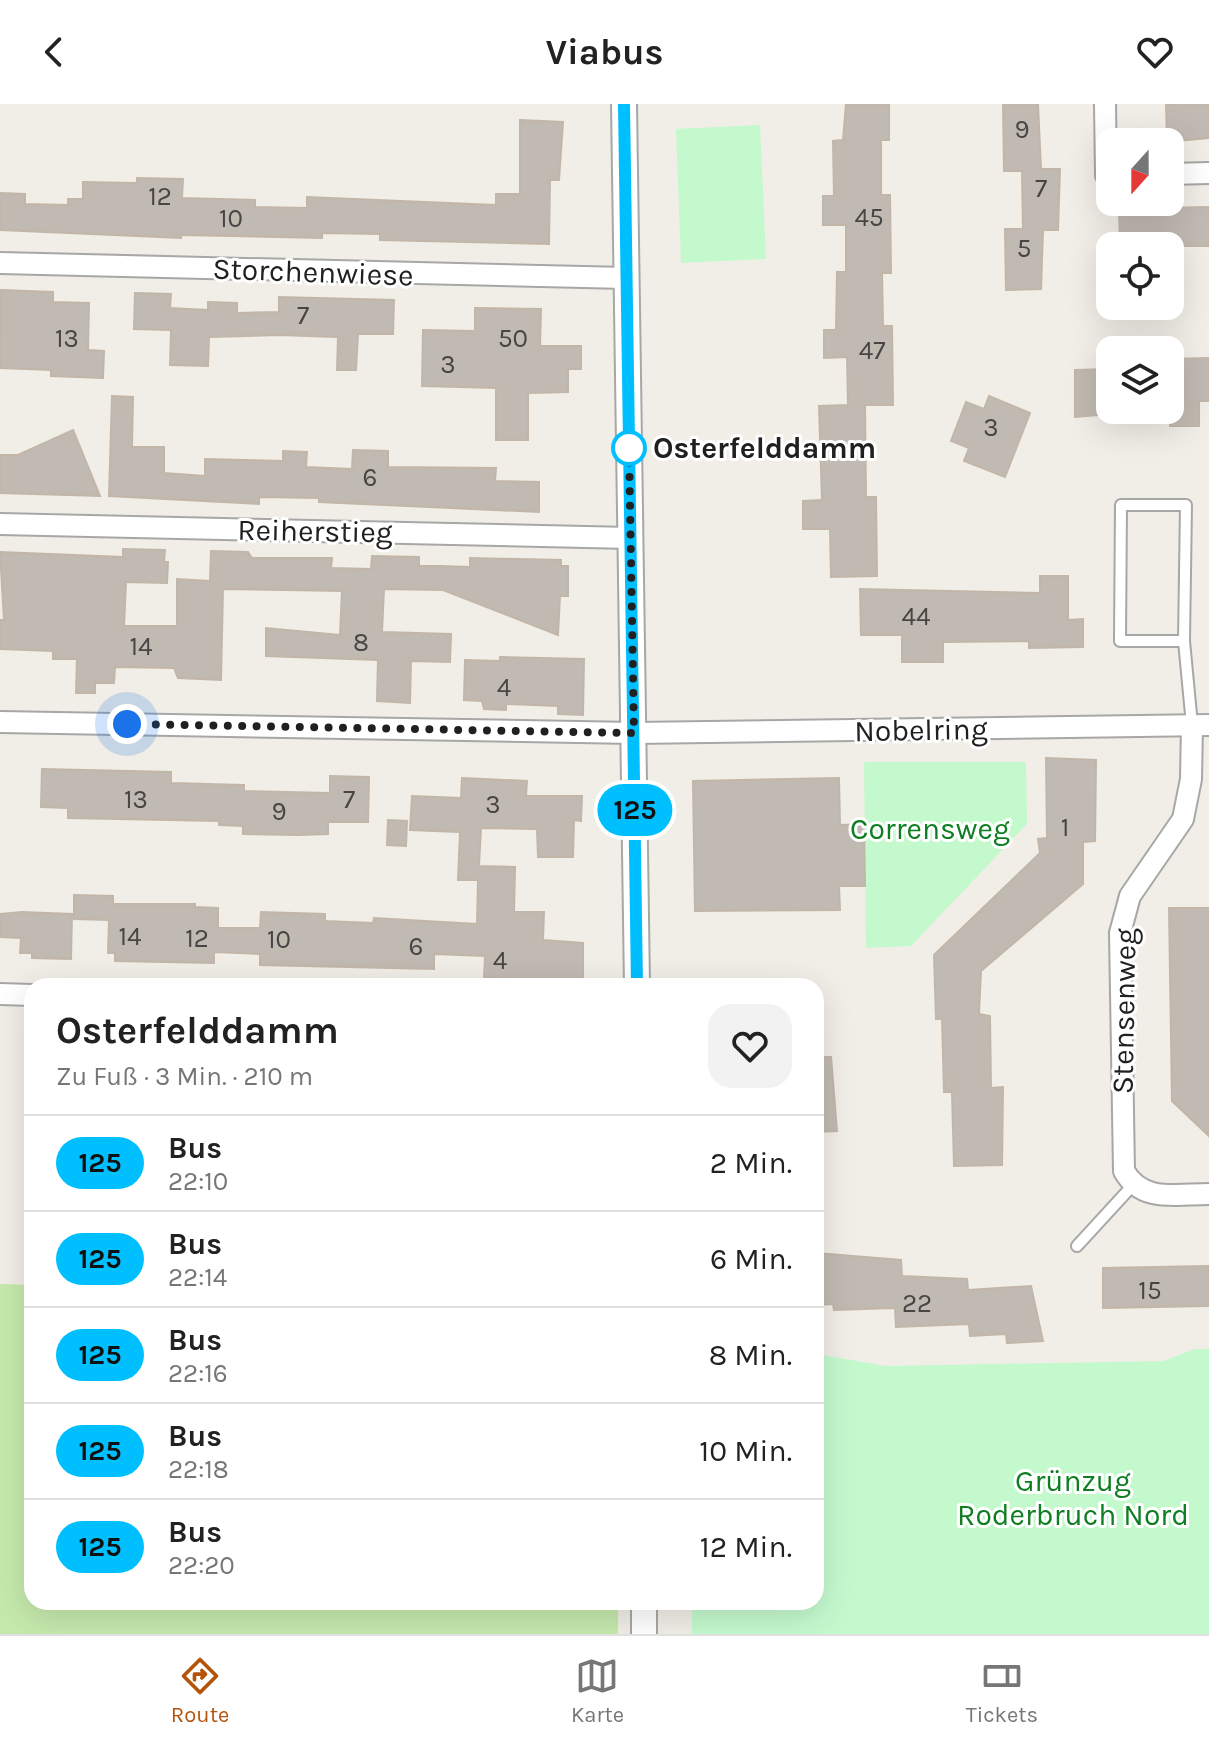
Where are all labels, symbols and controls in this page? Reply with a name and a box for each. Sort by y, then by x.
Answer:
icon: back [32,30,76,74]
icon: heart [1133,30,1177,74]
text: Viabus [545,31,664,73]
house number: 9 [1014,114,1030,145]
north arrow [1096,128,1184,216]
map controls [1096,128,1184,424]
house number: 7 [1035,173,1047,204]
house number: 12 [148,181,172,212]
house number: 45 [854,202,884,233]
house number: 10 [219,203,243,234]
button: locate [1096,232,1184,320]
house number: 5 [1017,233,1031,264]
street label: Storchenwiese [212,251,414,293]
house number: 7 [297,300,309,331]
house number: 13 [55,323,79,354]
house number: 50 [498,323,528,354]
house number: 47 [859,335,885,366]
button: layers [1096,336,1184,424]
house number: 3 [440,349,456,380]
house number: 3 [983,412,999,443]
place label: Osterfelddamm [653,430,876,466]
marker: Osterfelddamm [612,431,646,465]
house number: 6 [363,462,377,493]
street label: Reiherstieg [237,512,393,550]
house number: 44 [901,601,931,632]
house number: 8 [353,627,369,658]
house number: 14 [129,631,153,662]
house number: 4 [497,672,511,703]
your location [107,704,147,744]
street label: Nobelring [854,711,988,749]
house number: 13 [124,784,148,815]
house number: 7 [343,784,355,815]
line badge: 125 [589,784,681,836]
house number: 3 [485,789,501,820]
text: 125 [613,793,657,826]
house number: 9 [271,796,287,827]
park label: Corrensweg [850,811,1010,847]
house number: 1 [1061,812,1069,843]
house number: 14 [118,921,142,952]
house number: 12 [185,923,209,954]
house number: 10 [267,924,291,955]
street label: Stensenweg [1105,927,1143,1094]
house number: 6 [409,931,423,962]
house number: 4 [493,945,507,976]
button: heart [708,1004,792,1088]
text: Osterfelddamm [56,1008,339,1053]
text: Zu Fuß · 3 Min. · 210 m [56,1061,313,1092]
text: Bus [168,1130,222,1166]
text: 2 Min. [710,1145,792,1181]
text: 125 [78,1146,122,1179]
text: 22:10 [168,1166,228,1197]
text: Bus [168,1226,222,1262]
text: 6 Min. [710,1241,792,1277]
text: 125 [78,1242,122,1275]
text: 22:14 [168,1262,227,1293]
house number: 15 [1138,1275,1162,1306]
house number: 22 [902,1288,932,1319]
text: Bus [168,1322,222,1358]
text: 8 Min. [709,1337,792,1373]
text: 125 [78,1338,122,1371]
text: 22:16 [168,1358,228,1389]
text: Bus [168,1418,222,1454]
text: 10 Min. [699,1433,792,1469]
text: 125 [78,1434,122,1467]
text: 22:18 [168,1454,229,1485]
park label: Grünzug Roderbruch Nord [957,1463,1189,1533]
text: Bus [168,1514,222,1550]
text: 12 Min. [700,1529,792,1565]
text: 125 [78,1530,122,1563]
text: 22:20 [168,1550,235,1581]
tab: Route [171,1654,229,1728]
tab: Karte [571,1654,624,1728]
tab: Tickets [966,1654,1038,1728]

